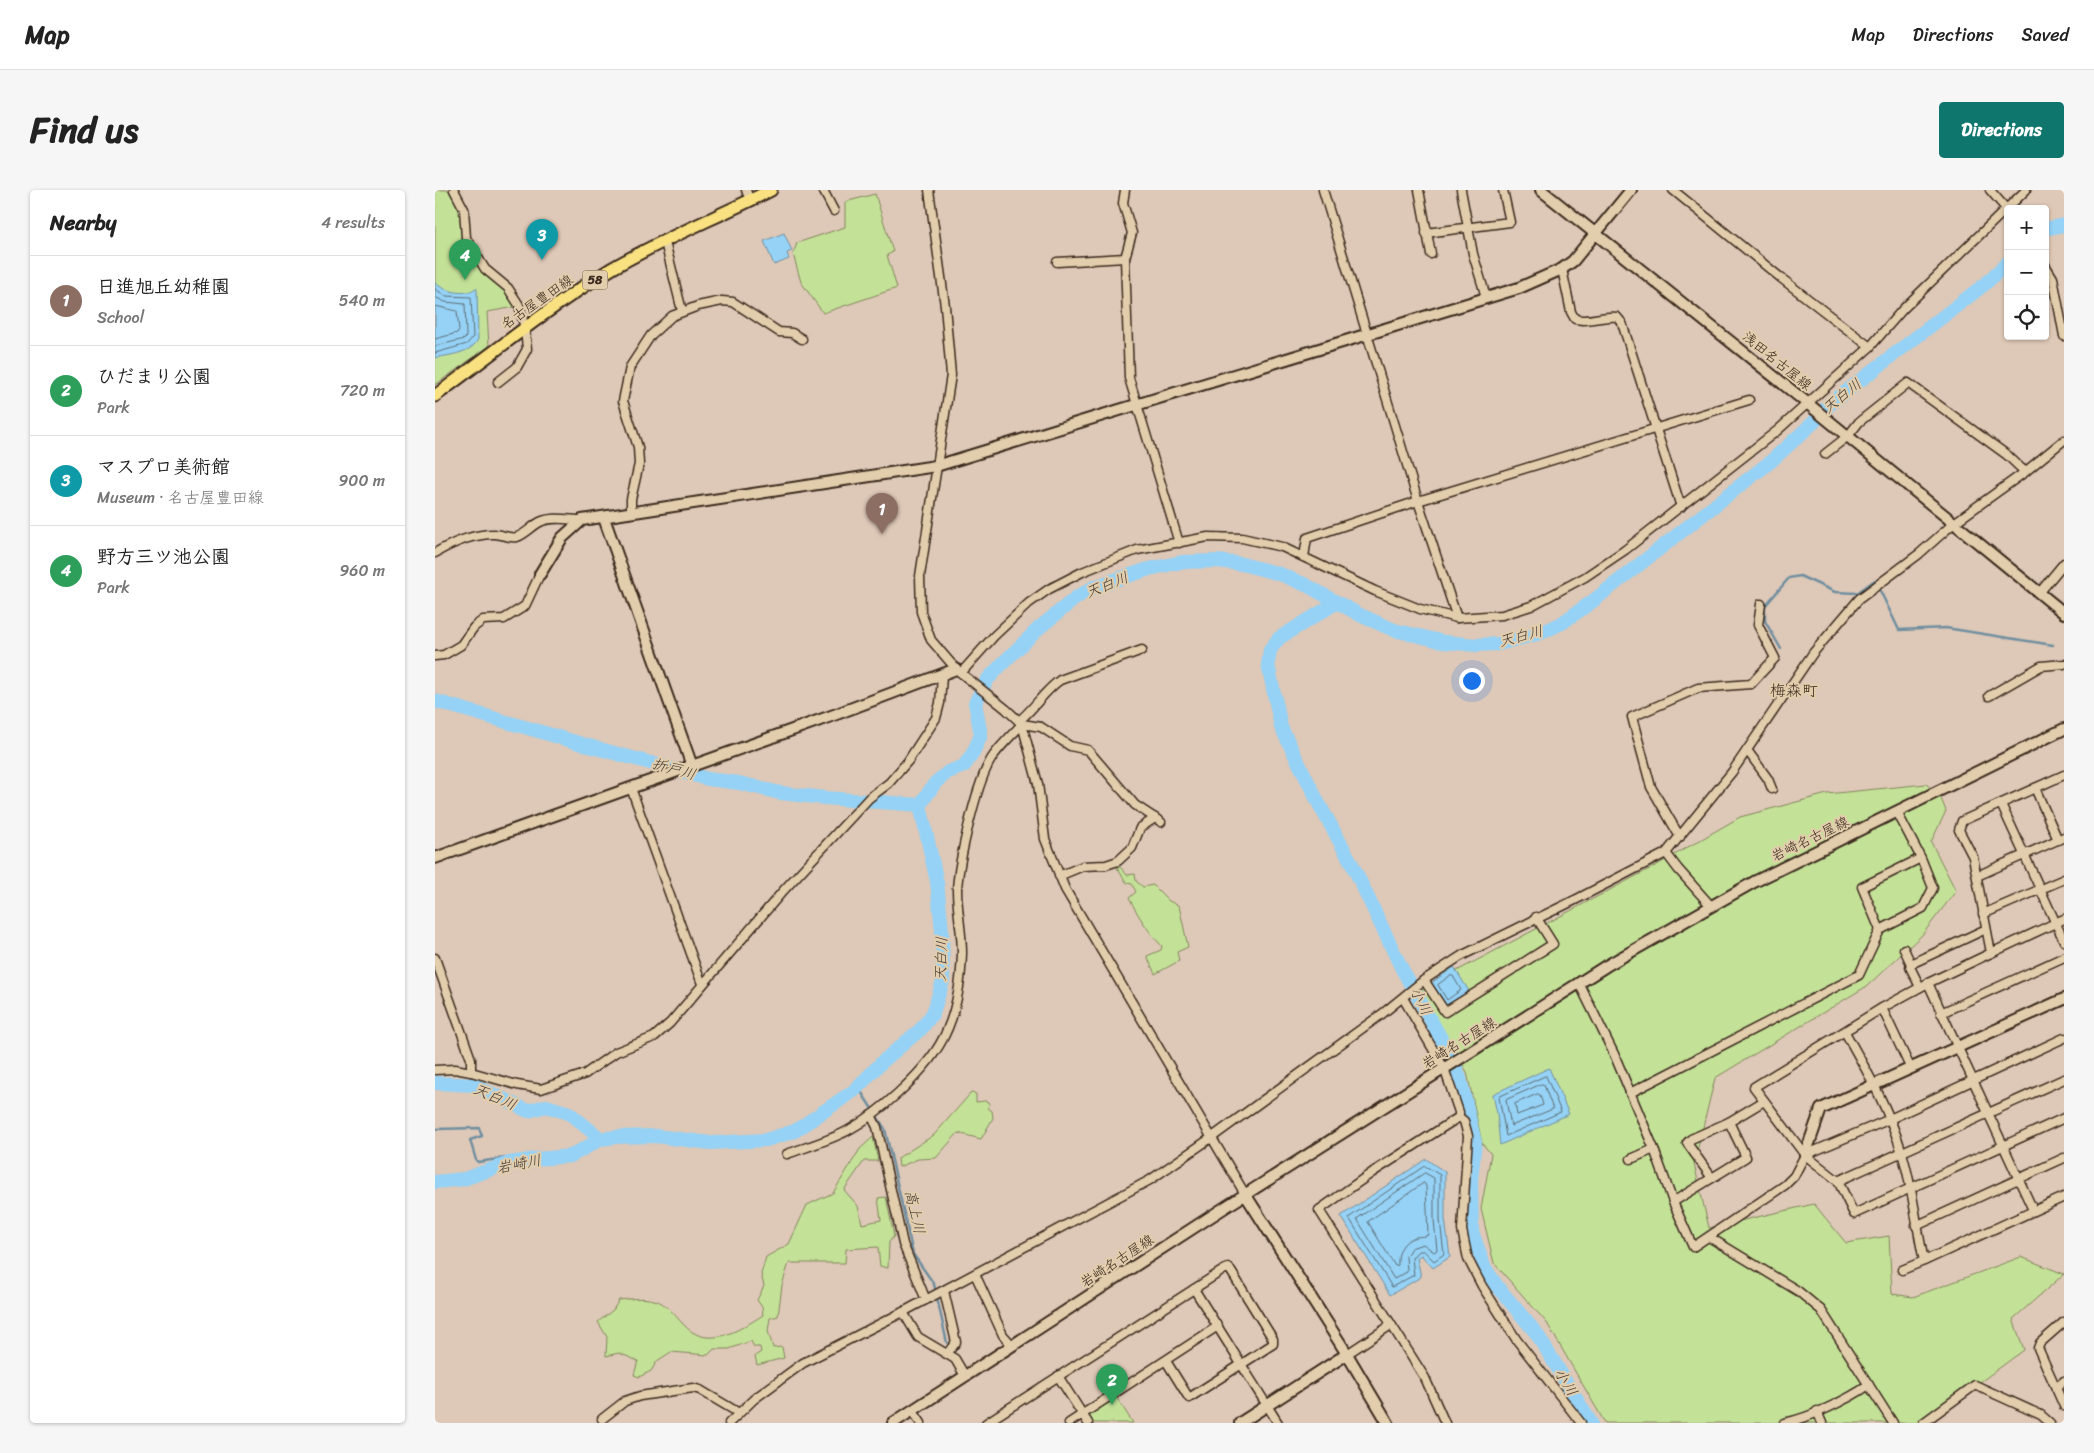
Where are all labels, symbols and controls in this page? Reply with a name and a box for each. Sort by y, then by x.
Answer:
text: Map [25,14,69,56]
text: Map [1852,19,1885,51]
text: Directions [1913,19,1994,51]
text: Saved [2022,19,2069,51]
text: Find us [30,99,138,161]
button: Directions [1939,102,2064,158]
text: Nearby [50,204,116,242]
map controls [2004,205,2049,340]
button: + [2004,205,2049,250]
text: 4 results [321,208,385,237]
pin: 3 [526,219,558,260]
pin: 4 [449,239,481,280]
button: − [2004,250,2049,295]
street label: 名古屋豊田線 [495,268,579,336]
text: 日進旭丘幼稚園 [97,270,230,303]
road number: 58 [583,270,607,290]
text: 1 [63,286,69,315]
text: 540 m [339,286,385,315]
button: locate [2004,295,2049,340]
text: School [97,303,144,332]
street label: 浅田名古屋線 [1736,325,1818,397]
text: ひだまり公園 [97,360,211,393]
water label: 天白川 [1816,372,1868,420]
text: 2 [61,376,71,405]
text: 720 m [340,376,385,405]
text: Park [97,393,130,422]
text: マスプロ美術館 [97,450,230,483]
text: 3 [62,466,70,495]
text: 900 m [339,466,385,495]
text: Museum · 名古屋豊田線 [97,483,264,512]
pin: 1 [866,493,898,534]
text: 野方三ツ池公園 [97,540,230,573]
text: 4 [61,556,71,585]
text: 960 m [340,556,385,585]
water label: 天白川 [1081,565,1133,605]
text: Park [97,573,130,602]
water label: 天白川 [1496,618,1546,654]
your location [1459,668,1485,694]
district label: 梅森町 [1770,676,1818,705]
water label: 折戸川 [649,750,699,788]
street label: 岩崎名古屋線 [1767,809,1853,869]
water label: 天白川 [927,936,955,982]
water label: 小川 [1403,982,1439,1020]
street label: 岩崎名古屋線 [1417,1010,1501,1076]
water label: 天白川 [469,1076,521,1118]
water label: 岩崎川 [494,1147,544,1181]
water label: 高上川 [897,1187,933,1237]
street label: 岩崎名古屋線 [1075,1228,1159,1294]
water label: 小川 [1547,1362,1585,1402]
pin: 2 [1096,1364,1128,1405]

